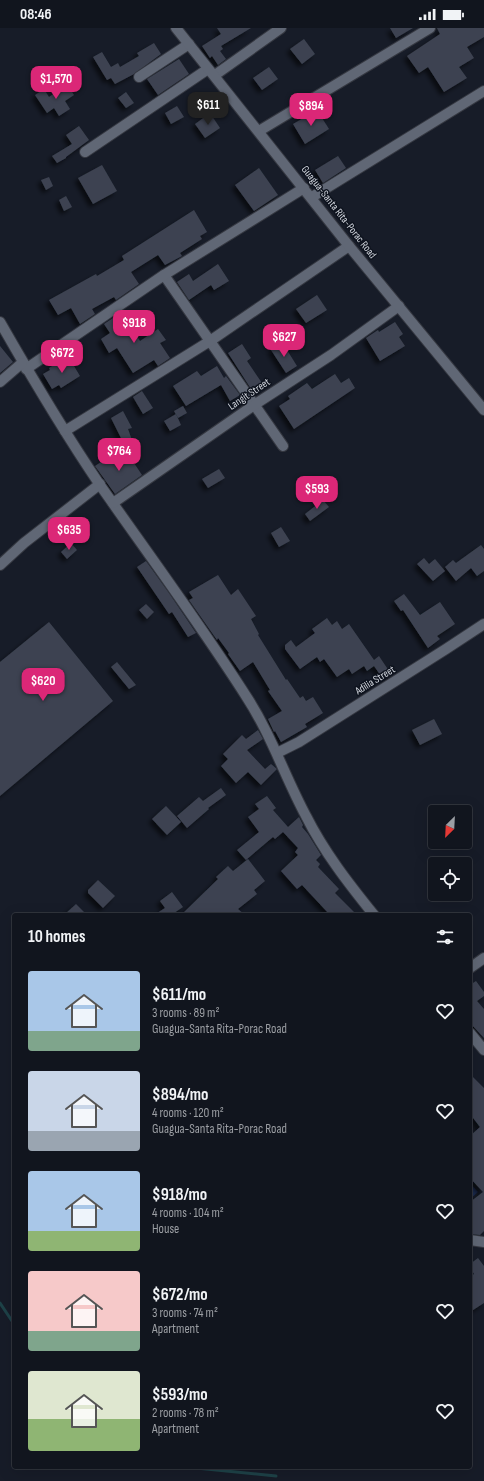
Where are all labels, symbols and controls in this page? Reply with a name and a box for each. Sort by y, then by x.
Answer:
text: 08:46 [20,5,52,24]
pin: $1,570 [23,66,89,100]
text: $1,570 [40,71,72,87]
pin: $611 [184,92,232,126]
pin: $894 [287,93,335,127]
text: $611 [197,97,219,113]
text: $894 [299,98,324,114]
street label: Guagua-Santa Rita-Porac Road [299,163,380,261]
pin: $918 [110,310,158,344]
text: $918 [122,315,146,331]
pin: $627 [260,324,308,358]
text: $627 [272,329,296,345]
pin: $672 [38,340,86,374]
text: $672 [50,345,74,361]
street label: Langit Street [226,375,273,413]
pin: $764 [95,438,143,472]
text: $764 [107,443,131,459]
pin: $593 [293,476,341,510]
text: $593 [305,481,329,497]
pin: $635 [45,517,93,551]
text: $635 [57,522,81,538]
street label: Adilia Street [352,662,398,698]
pin: $620 [19,668,67,702]
text: $620 [31,673,55,689]
north arrow [428,805,472,849]
map controls [428,805,472,901]
button: locate [428,857,472,901]
icon: filters [434,926,456,948]
text: 10 homes [28,927,85,947]
text: $611/mo [152,985,206,1005]
icon: home [60,987,108,1035]
icon: heart [434,1000,456,1022]
text: 3 rooms · 89 m² [152,1005,219,1021]
text: Guagua-Santa Rita-Porac Road [152,1021,287,1037]
text: $894/mo [152,1085,208,1105]
icon: home [60,1087,108,1135]
icon: heart [434,1100,456,1122]
text: 4 rooms · 120 m² [152,1105,224,1121]
text: Guagua-Santa Rita-Porac Road [152,1121,287,1137]
text: $918/mo [152,1185,207,1205]
icon: home [60,1187,108,1235]
icon: heart [434,1200,456,1222]
text: 4 rooms · 104 m² [152,1205,224,1221]
text: House [152,1221,179,1237]
text: $672/mo [152,1285,208,1305]
icon: home [60,1287,108,1335]
icon: heart [434,1300,456,1322]
text: 3 rooms · 74 m² [152,1305,218,1321]
text: Apartment [152,1321,199,1337]
text: $593/mo [152,1385,208,1405]
icon: home [60,1387,108,1435]
icon: heart [434,1400,456,1422]
text: 2 rooms · 78 m² [152,1405,219,1421]
text: Apartment [152,1421,199,1437]

